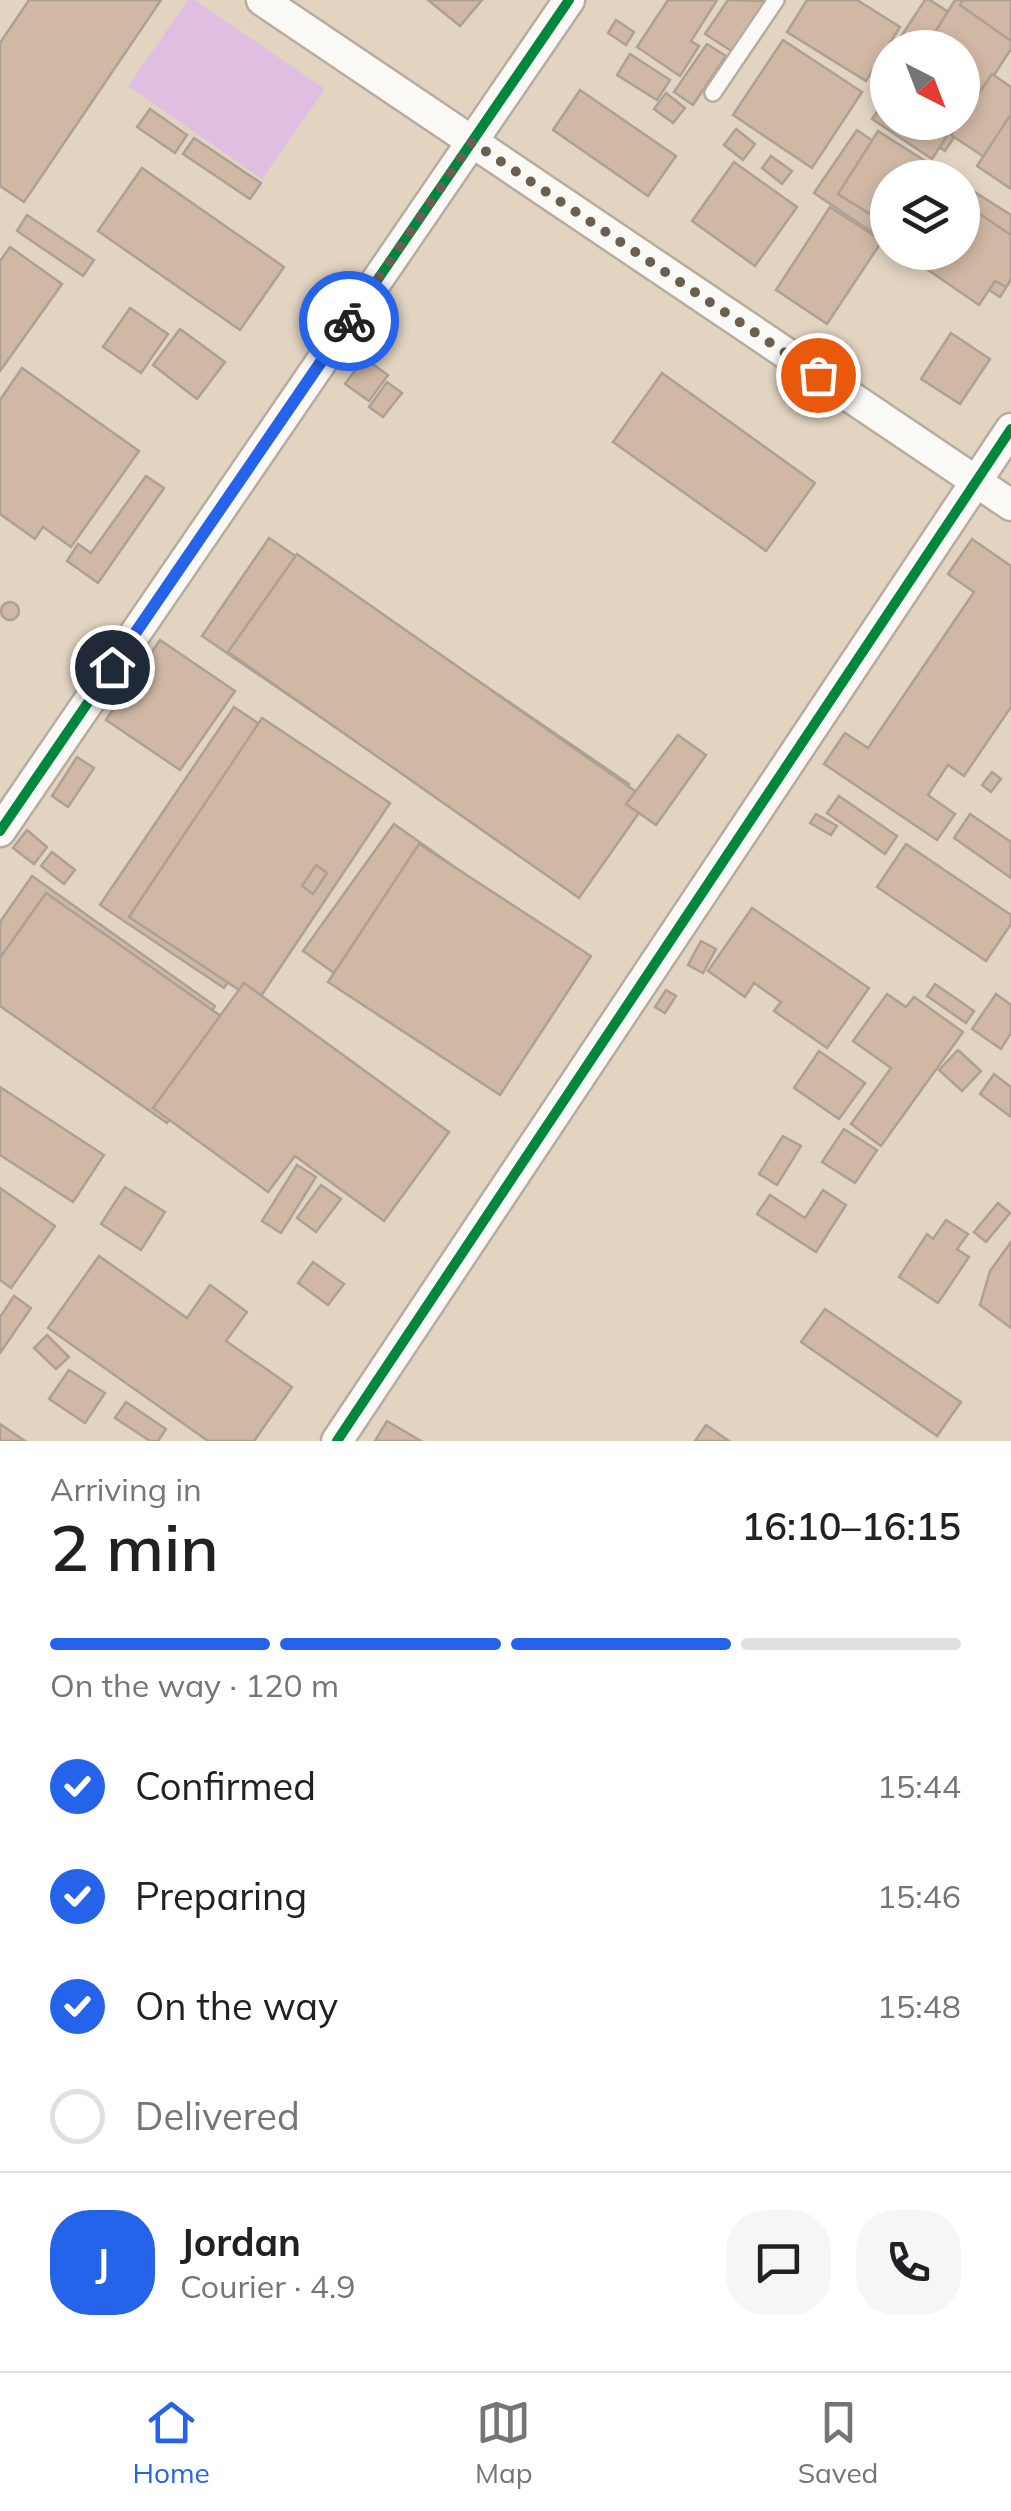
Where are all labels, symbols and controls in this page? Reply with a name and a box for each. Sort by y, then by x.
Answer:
north arrow [870,30,980,140]
map controls [870,30,980,270]
button: layers [870,160,980,270]
courier [299,271,399,371]
icon: bike [322,294,377,349]
pin [776,333,861,418]
icon: bag [791,348,846,403]
pin [70,625,155,710]
icon: home [85,640,140,695]
text: Arriving in [50,1469,202,1509]
text: 16:10–16:15 [741,1502,961,1550]
text: 2 min [50,1506,219,1587]
text: On the way · 120 m [50,1665,339,1705]
icon: check [50,1759,105,1814]
text: Confirmed [135,1762,316,1810]
text: 15:44 [877,1766,961,1806]
icon: check [50,1869,105,1924]
text: Preparing [135,1872,307,1920]
text: 15:46 [877,1876,961,1916]
icon: check [50,1979,105,2034]
text: On the way [135,1982,338,2030]
text: 15:48 [877,1986,961,2026]
text: Delivered [135,2092,300,2140]
button: chat [726,2210,831,2315]
button: phone [856,2210,961,2315]
text: Jordan [180,2218,301,2266]
text: J [96,2238,109,2286]
text: Courier · 4.9 [180,2266,356,2306]
tab: Home [133,2395,210,2490]
tab: Map [475,2395,533,2490]
tab: Saved [798,2395,878,2490]

